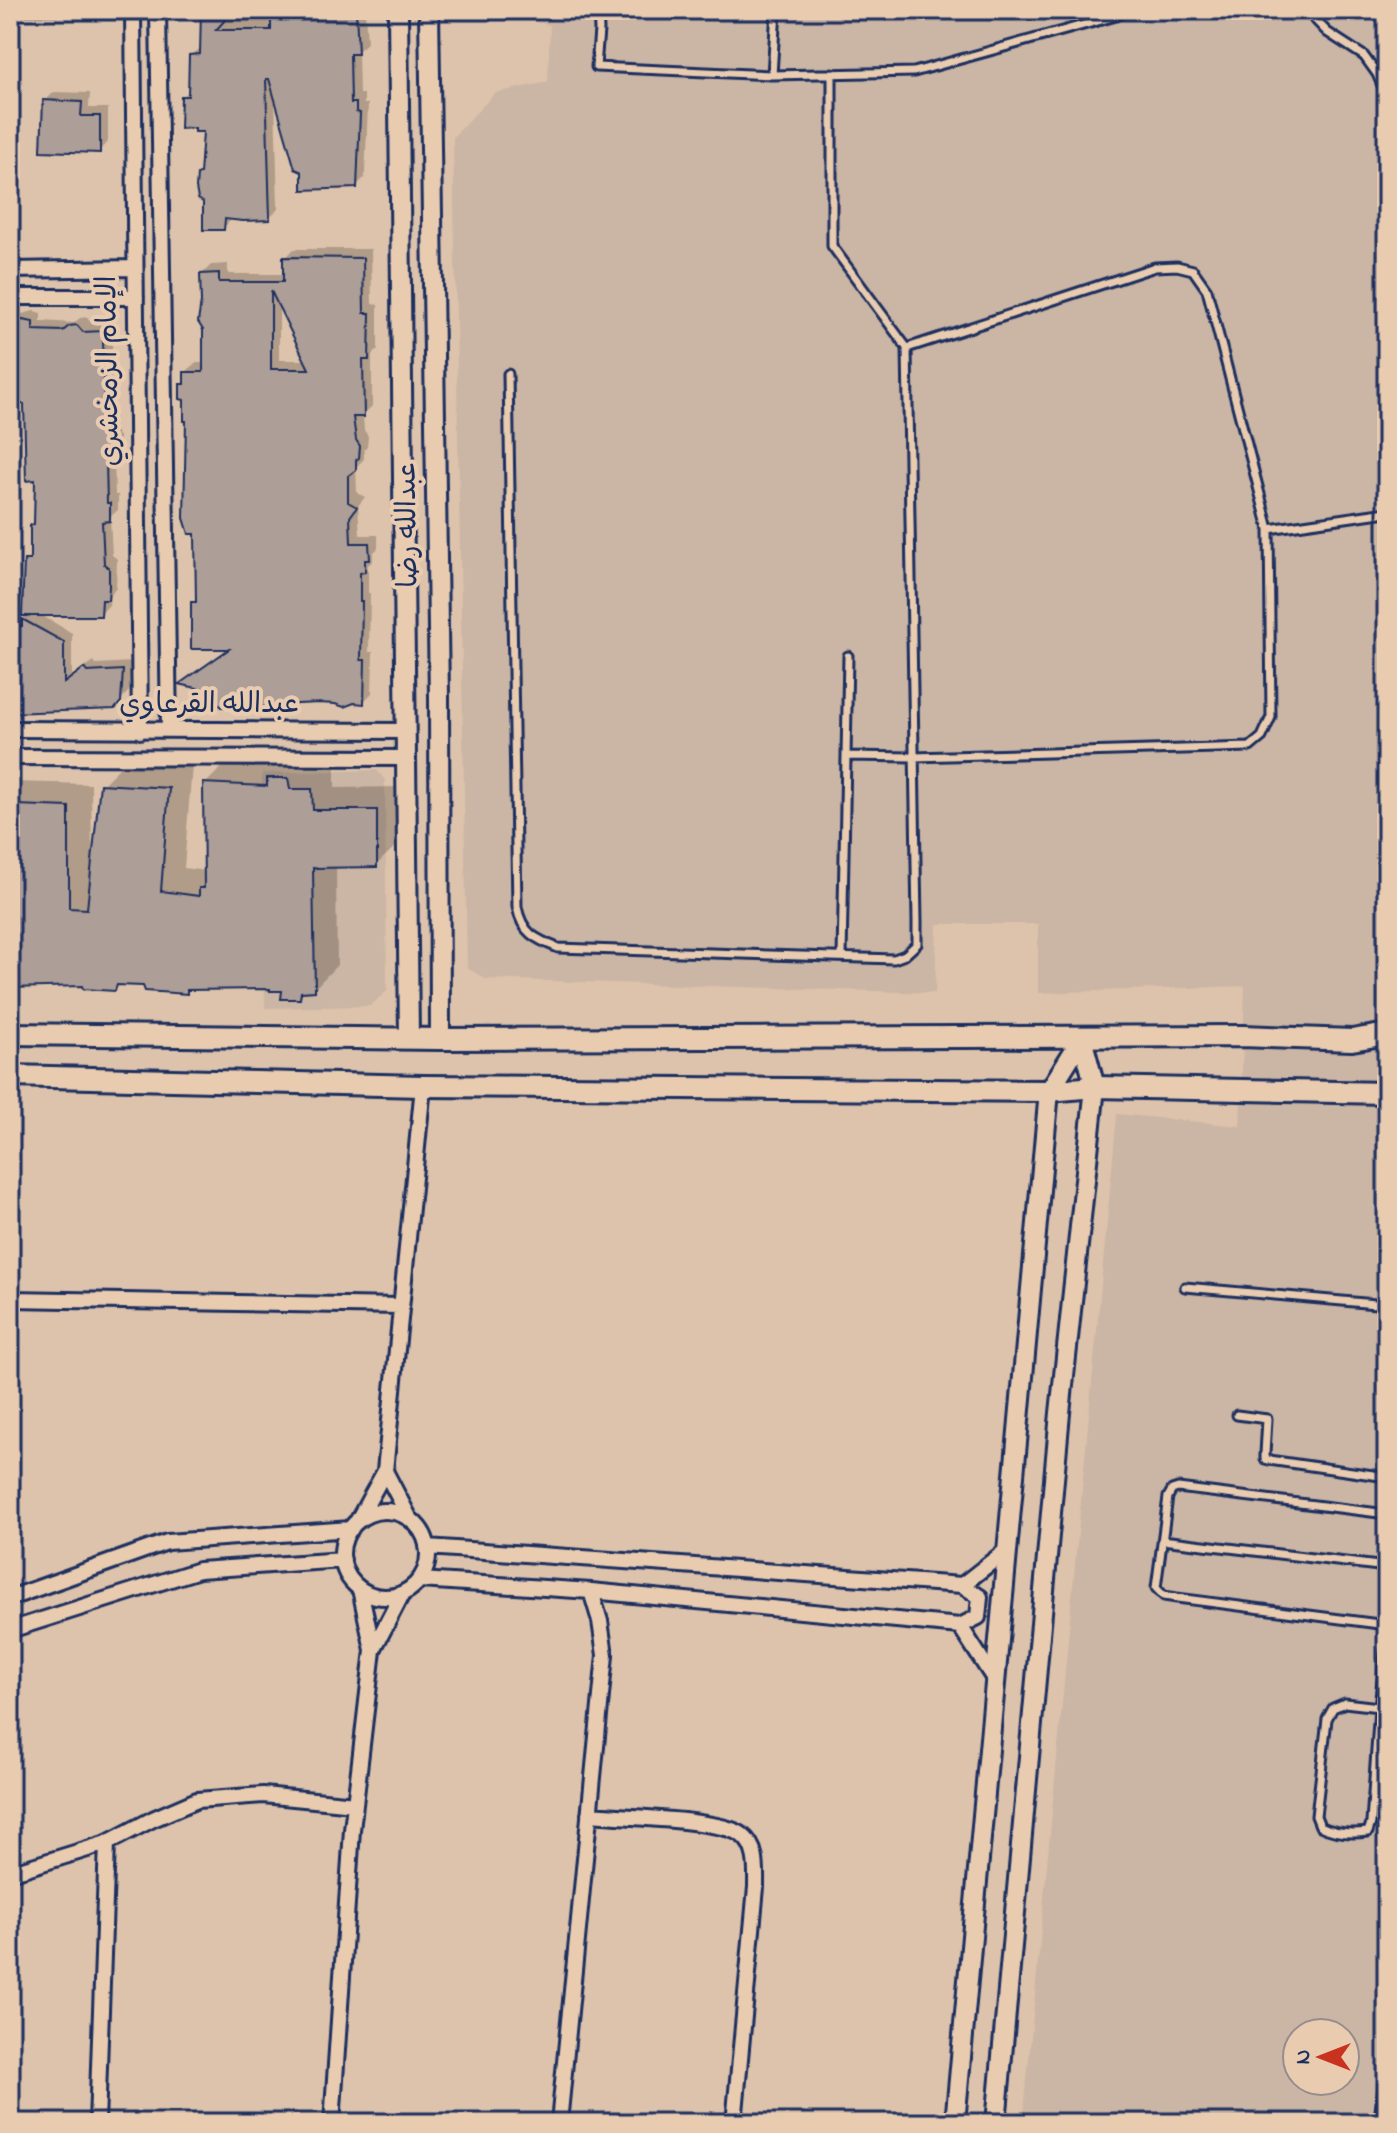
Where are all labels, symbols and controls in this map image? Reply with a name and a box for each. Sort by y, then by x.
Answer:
street label: الإمام الزمخشري [88,275,132,467]
street label: عبدالله رضا [387,462,431,588]
street label: عبدالله القرعاوي [119,685,299,726]
north arrow [1281,2017,1361,2097]
text: N [1288,2050,1320,2064]

